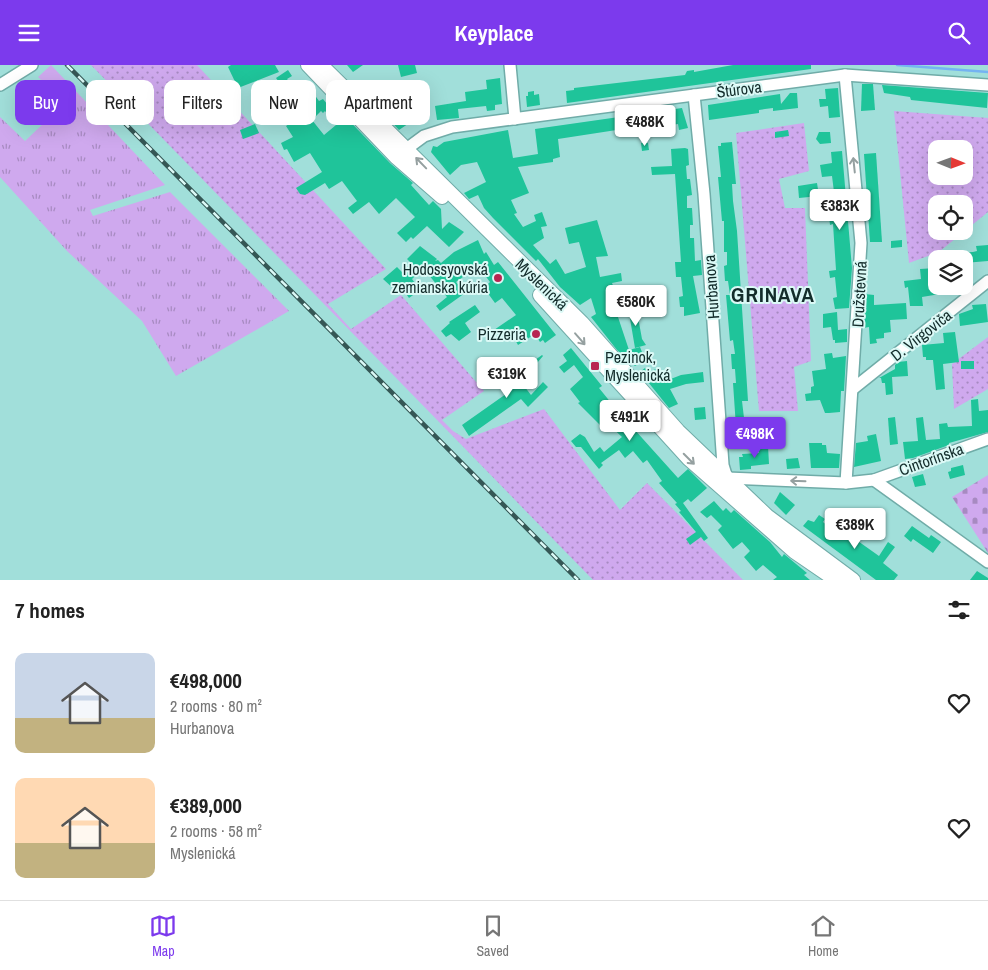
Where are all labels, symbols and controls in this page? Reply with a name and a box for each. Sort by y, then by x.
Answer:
text: Keyplace [454,18,534,48]
icon: menu [15,19,43,47]
icon: search [945,19,973,47]
street label: Štúrova [715,75,763,103]
chip: Buy [15,80,76,125]
chip: Rent [86,80,154,125]
chip: Filters [164,80,241,125]
chip: New [251,80,316,125]
chip: Apartment [326,80,430,125]
pin: €488K [610,104,680,147]
text: €488K [626,110,664,132]
north arrow [928,140,972,185]
map controls [928,140,973,295]
one-way arrow [415,157,427,170]
one-way arrow [849,157,858,173]
pin: €383K [805,189,875,231]
text: €383K [821,194,859,216]
button: locate [928,195,973,240]
button: layers [928,250,973,295]
street label: Myslenická [511,253,574,315]
street label: Hurbanova [698,254,724,320]
place label: Hodossyovská zemianska kúria [392,258,489,298]
street label: Družstevná [846,260,872,328]
marker: Hodossyovská zemianska kúria [492,272,504,284]
district label: GRINAVA [731,280,815,309]
pin: €580K [601,285,671,327]
text: €580K [617,290,655,312]
street label: D. Virgoviča [886,304,957,366]
place label: Pizzeria [478,323,527,345]
marker: Pizzeria [530,328,542,340]
one-way arrow [575,332,586,345]
place label: Pezinok, Myslenická [605,346,671,386]
pin: €319K [472,357,542,399]
marker: Pezinok, Myslenická [589,360,601,372]
text: €319K [488,362,526,384]
pin: €491K [595,399,665,442]
text: €491K [611,405,649,427]
pin: €498K [720,417,790,459]
text: €498K [736,422,774,444]
street label: Cintorínska [896,437,967,481]
one-way arrow [683,453,696,465]
one-way arrow [790,476,806,486]
pin: €389K [820,507,890,550]
text: €389K [836,513,874,535]
text: 7 homes [15,596,85,625]
icon: filters [945,596,973,624]
text: €498,000 [170,666,242,695]
icon: home [55,673,115,733]
icon: heart [945,689,973,717]
text: 2 rooms · 80 m² [170,695,262,717]
text: Hurbanova [170,717,234,739]
text: €389,000 [170,791,242,820]
icon: home [55,798,115,858]
icon: heart [945,814,973,842]
text: 2 rooms · 58 m² [170,820,262,842]
text: Myslenická [170,842,236,864]
tab: Map [149,912,177,960]
tab: Saved [476,912,509,960]
tab: Home [808,912,839,960]

